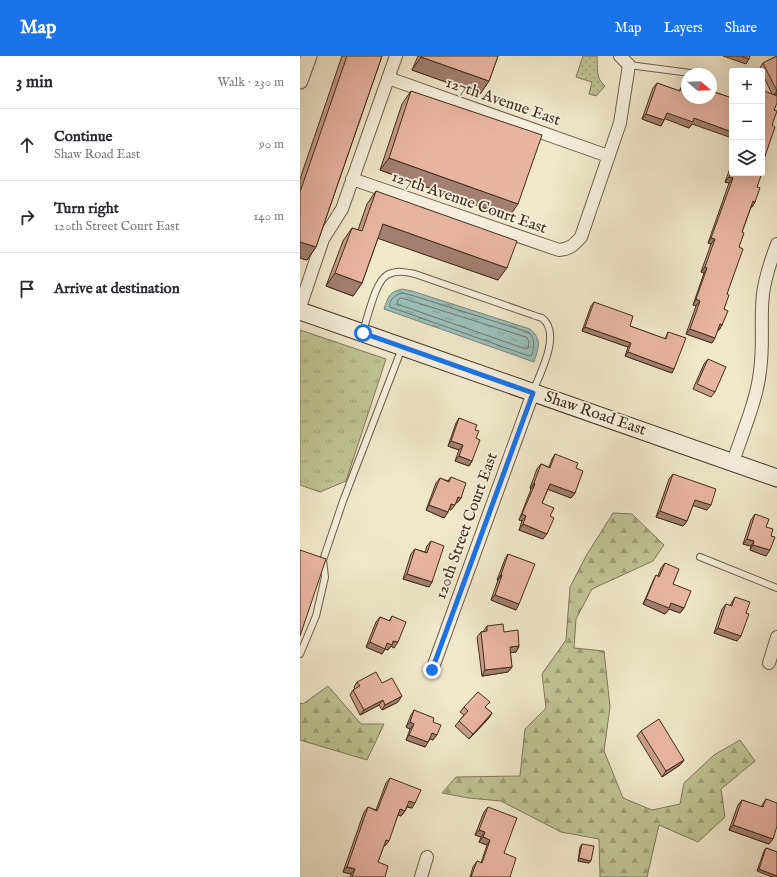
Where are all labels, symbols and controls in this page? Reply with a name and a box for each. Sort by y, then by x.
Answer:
text: Map [20,16,56,40]
text: Map [615,19,642,37]
text: Layers [664,19,703,37]
text: Share [725,19,757,37]
north arrow [681,68,717,104]
map controls [729,68,765,176]
button: + [729,68,765,104]
text: 3 min [16,72,53,93]
street label: 127th Avenue East [443,73,563,131]
text: Walk · 230 m [218,74,284,91]
button: − [729,104,765,140]
text: Continue [54,127,112,146]
icon: ahead [16,134,38,156]
text: 90 m [259,136,284,153]
button: layers [729,140,765,176]
text: Shaw Road East [54,146,140,163]
street label: 127th Avenue Court East [389,167,550,239]
text: Turn right [54,199,119,218]
icon: right [16,206,38,228]
text: 140 m [254,208,284,225]
text: 120th Street Court East [54,218,179,235]
icon: arrive [16,278,38,300]
text: Arrive at destination [54,279,180,298]
route start [354,324,372,342]
street label: Shaw Road East [542,387,649,441]
street label: 120th Street Court East [431,450,503,602]
route end [423,661,441,679]

